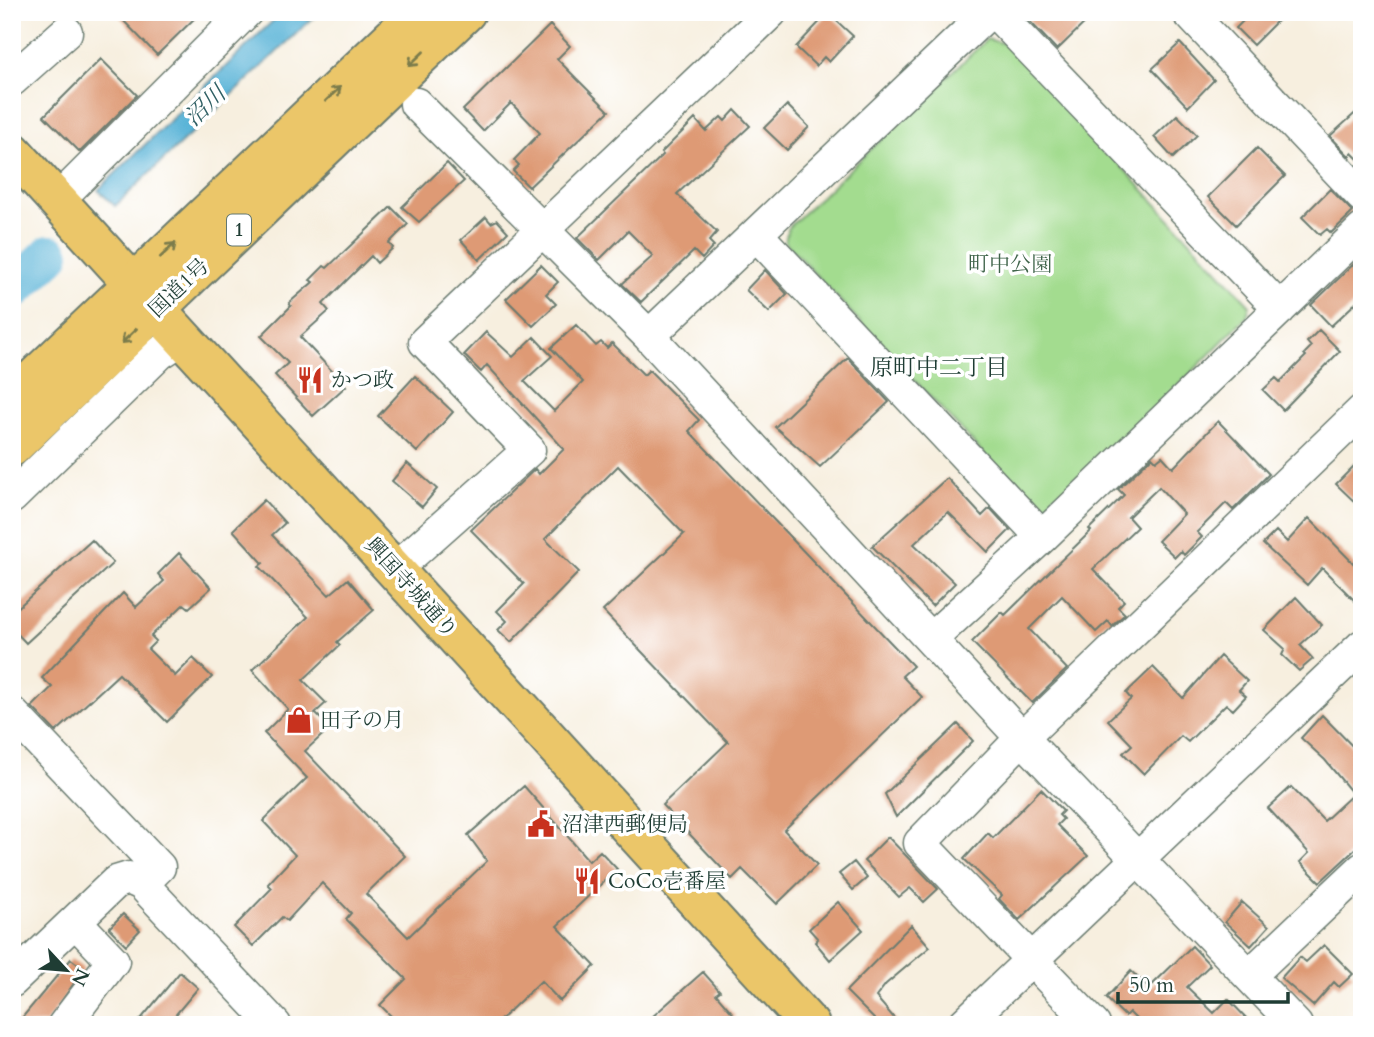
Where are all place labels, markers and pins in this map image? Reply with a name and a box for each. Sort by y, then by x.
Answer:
restaurant icon: かつ政 [295,365,325,395]
place label: かつ政 [331,366,394,395]
shop icon: 田子の月 [284,705,314,735]
place label: 田子の月 [320,706,404,735]
public building icon: 沼津西郵便局 [526,809,556,839]
place label: 沼津西郵便局 [562,810,688,839]
restaurant icon: CoCo壱番屋 [572,866,602,896]
place label: CoCo壱番屋 [608,867,726,896]

